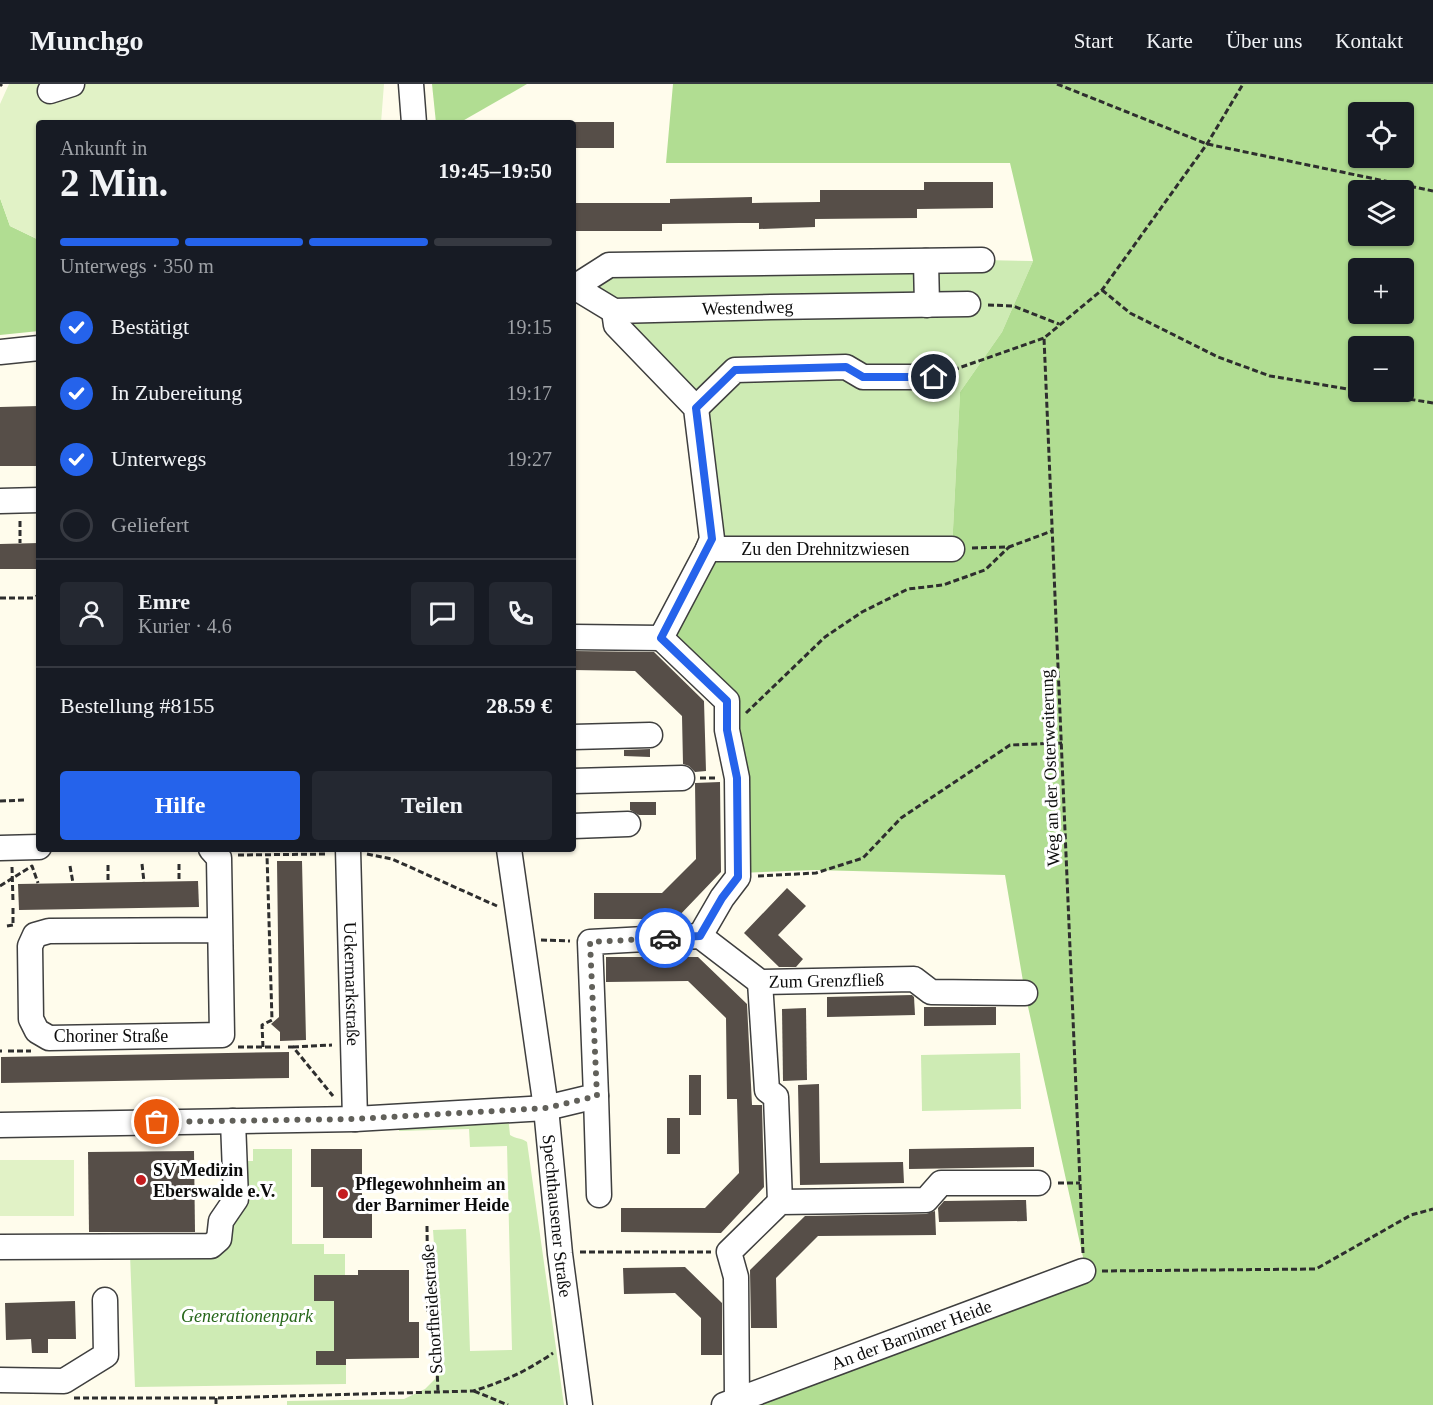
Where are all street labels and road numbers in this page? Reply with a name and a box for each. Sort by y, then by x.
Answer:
street label: Westendweg [702,297,793,319]
street label: Zu den Drehnitzwiesen [741,539,909,559]
street label: Weg an der Osterweiterung [1037,669,1063,867]
street label: Uckermarkstraße [340,922,363,1046]
street label: Zum Grenzfließ [768,970,884,992]
street label: Choriner Straße [54,1026,168,1046]
street label: Spechthausener Straße [539,1134,576,1298]
street label: Schorfheidestraße [417,1243,447,1375]
street label: An der Barnimer Heide [828,1296,994,1374]

